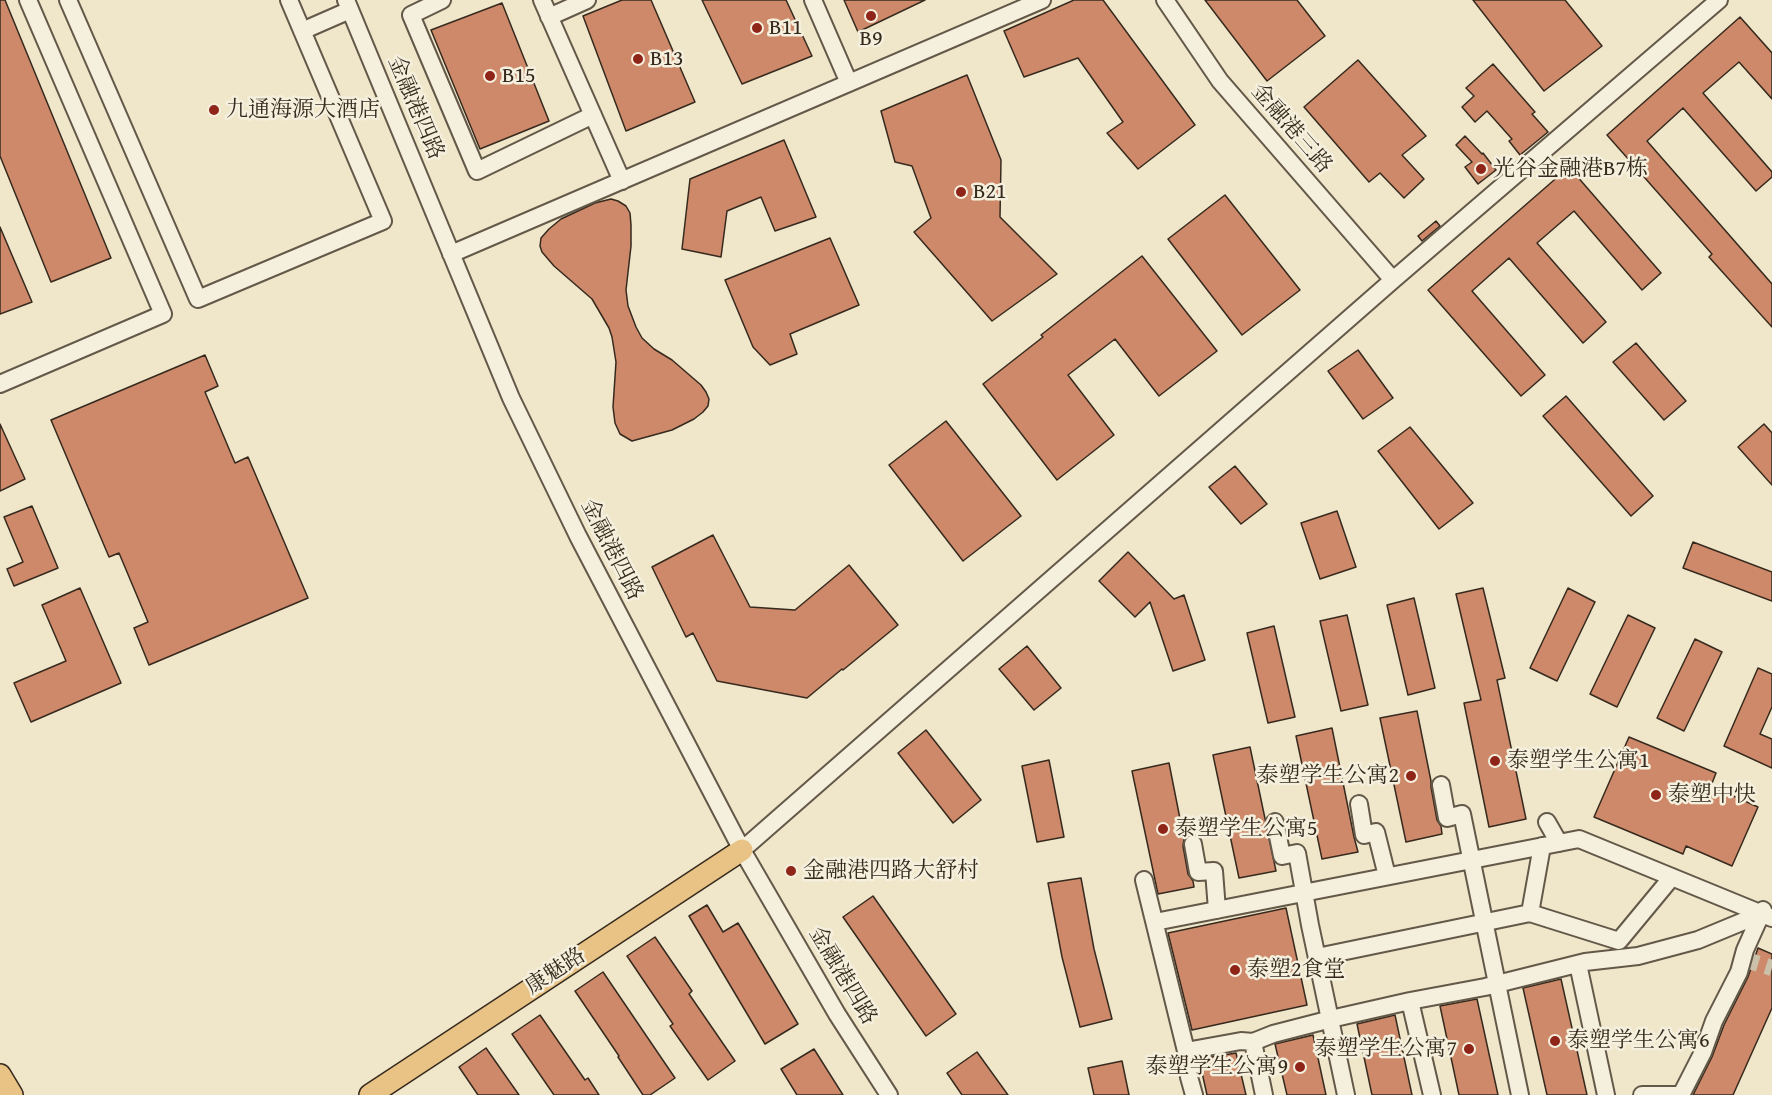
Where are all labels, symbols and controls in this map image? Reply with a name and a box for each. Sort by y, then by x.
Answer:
marker: B9 [864,9,878,23]
place label: B11 [769,15,803,41]
marker: B11 [750,21,764,35]
place label: B9 [859,26,883,52]
place label: B13 [650,46,684,72]
street label: 金融港四路 [381,52,449,164]
marker: B13 [631,52,645,66]
place label: B15 [502,63,536,89]
marker: B15 [483,69,497,83]
street label: 金融港三路 [1245,79,1337,179]
place label: 九通海源大酒店 [226,97,380,123]
marker: 九通海源大酒店 [207,103,221,117]
place label: 光谷金融港B7栋 [1493,156,1648,182]
marker: 光谷金融港B7栋 [1474,162,1488,176]
place label: B21 [973,179,1007,205]
marker: B21 [954,185,968,199]
street label: 金融港四路 [574,495,648,605]
place label: 泰塑学生公寓1 [1507,748,1650,774]
marker: 泰塑学生公寓1 [1488,754,1502,768]
place label: 泰塑学生公寓2 [1256,763,1399,789]
marker: 泰塑学生公寓2 [1404,769,1418,783]
place label: 泰塑中快 [1668,782,1756,808]
marker: 泰塑中快 [1649,788,1663,802]
place label: 泰塑学生公寓5 [1175,816,1318,842]
marker: 泰塑学生公寓5 [1156,822,1170,836]
place label: 金融港四路大舒村 [803,858,979,884]
marker: 金融港四路大舒村 [784,864,798,878]
street label: 金融港四路 [802,922,882,1030]
street label: 康魅路 [521,943,591,1001]
place label: 泰塑2食堂 [1247,957,1346,983]
marker: 泰塑2食堂 [1228,963,1242,977]
place label: 泰塑学生公寓6 [1567,1028,1710,1054]
marker: 泰塑学生公寓6 [1548,1034,1562,1048]
place label: 泰塑学生公寓7 [1314,1036,1457,1062]
marker: 泰塑学生公寓7 [1462,1042,1476,1056]
place label: 泰塑学生公寓9 [1145,1054,1288,1080]
marker: 泰塑学生公寓9 [1293,1060,1307,1074]

